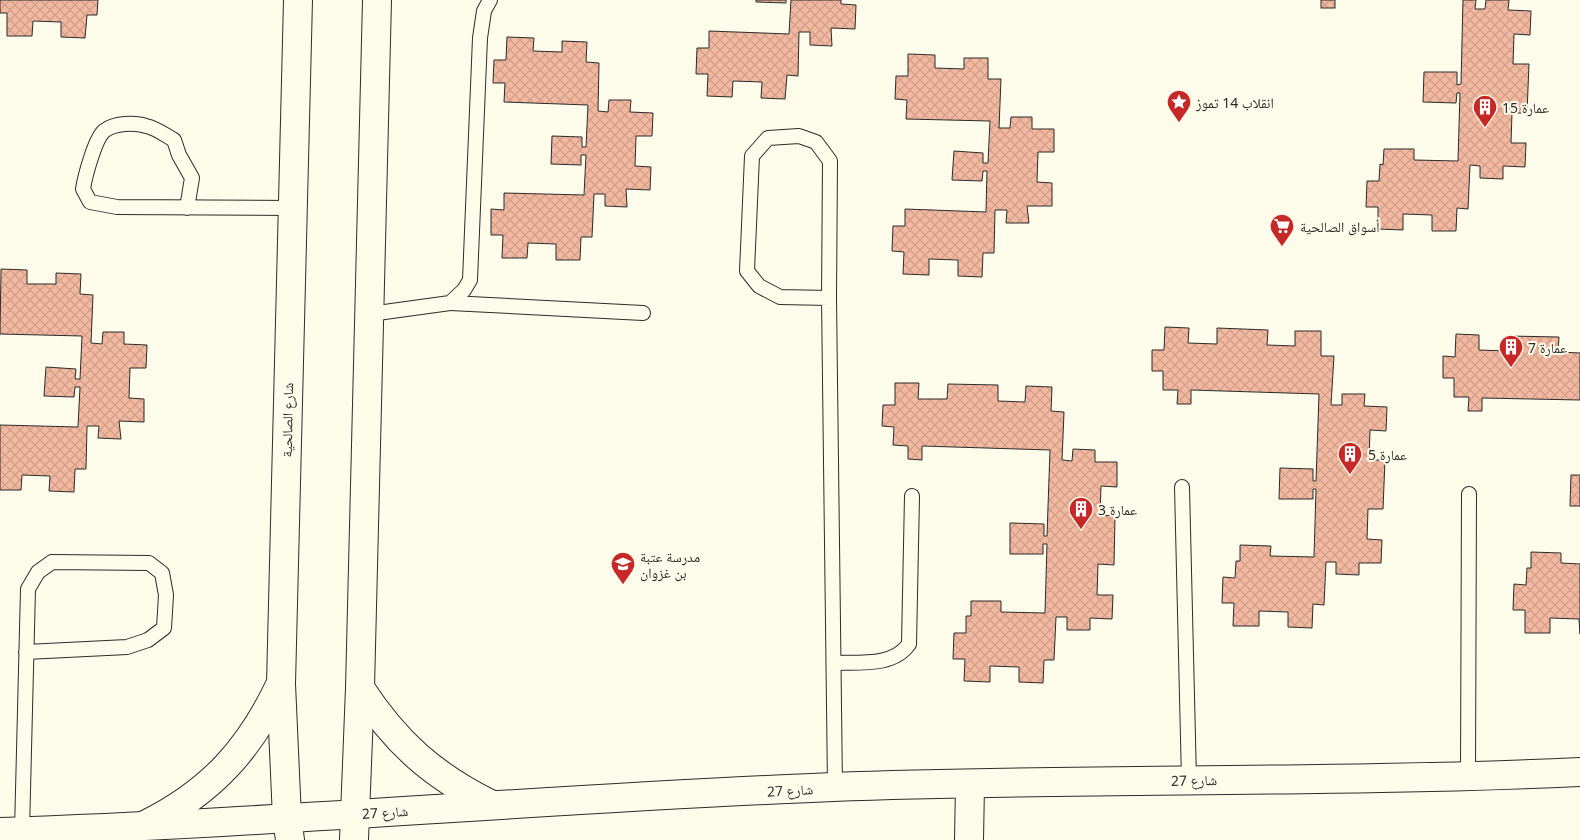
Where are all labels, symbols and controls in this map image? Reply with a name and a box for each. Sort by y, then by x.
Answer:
place icon: انقلاب 14 تموز [1166,89,1192,123]
place label: انقلاب 14 تموز [1195,93,1274,112]
building icon: عمارة 15 [1472,94,1498,128]
place label: عمارة 15 [1502,98,1549,117]
supermarket icon: أسواق الصالحية [1269,213,1295,247]
place label: أسواق الصالحية [1300,217,1380,236]
building icon: عمارة 7 [1498,334,1524,368]
place label: عمارة 7 [1528,338,1567,357]
street label: شارع الصالحية [277,383,298,458]
building icon: عمارة 5 [1337,441,1363,475]
place label: عمارة 5 [1368,445,1407,464]
building icon: عمارة 3 [1068,496,1094,530]
place label: عمارة 3 [1098,500,1137,519]
place label: مدرسة عتبة بن غزوان [640,547,700,582]
school or university icon: مدرسة عتبة بن غزوان [610,551,636,585]
street label: شارع 27 [1171,770,1217,791]
street label: شارع 27 [766,779,814,802]
street label: شارع 27 [361,801,409,824]

